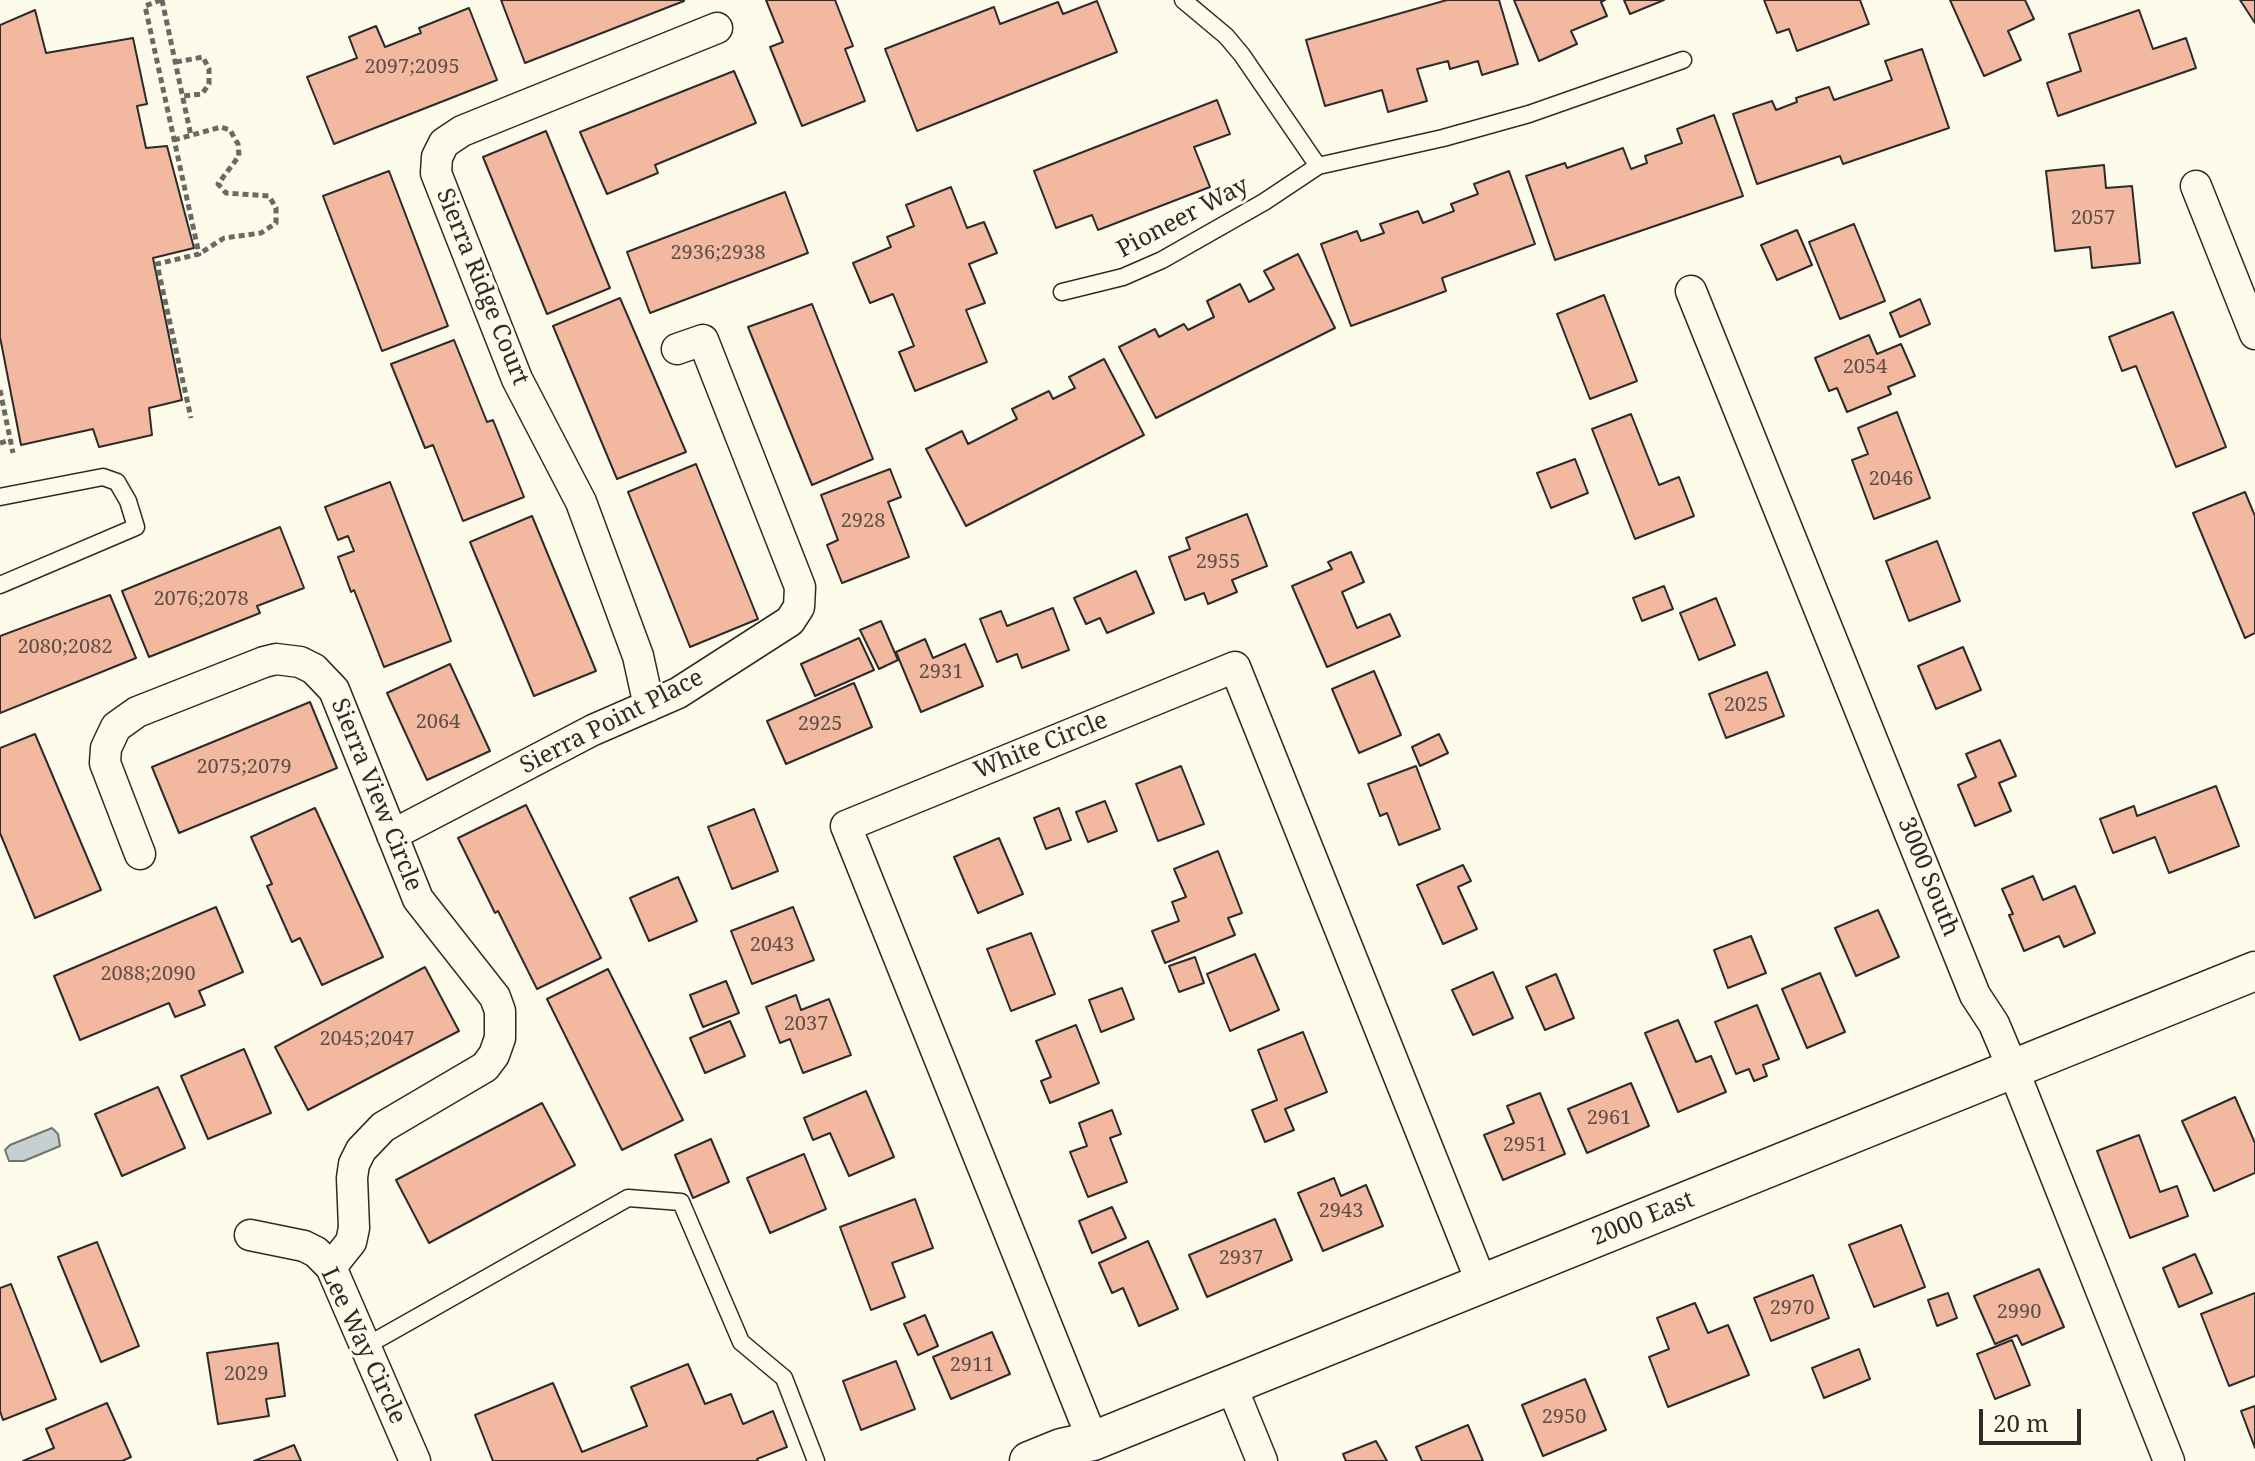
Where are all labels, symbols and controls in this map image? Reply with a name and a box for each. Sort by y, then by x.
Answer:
house number: 2097;2095 [364,55,460,79]
street label: Pioneer Way [1112,171,1254,265]
street label: Sierra Ridge Court [429,185,535,389]
house number: 2057 [2071,206,2115,230]
house number: 2936;2938 [670,241,766,265]
house number: 2054 [1843,355,1887,379]
house number: 2046 [1869,467,1913,491]
house number: 2928 [841,509,885,533]
house number: 2955 [1196,550,1240,574]
house number: 2076;2078 [153,587,249,611]
house number: 2080;2082 [17,635,113,659]
house number: 2931 [919,660,963,684]
street label: Sierra Point Place [516,663,708,781]
house number: 2025 [1724,693,1768,717]
street label: Sierra View Circle [324,695,428,895]
street label: White Circle [970,706,1112,786]
house number: 2064 [416,710,460,734]
house number: 2925 [798,712,842,736]
house number: 2075;2079 [196,755,292,779]
street label: 3000 South [1891,813,1965,941]
house number: 2043 [750,933,794,957]
house number: 2088;2090 [100,962,196,986]
house number: 2037 [784,1012,828,1036]
house number: 2045;2047 [319,1027,415,1051]
house number: 2961 [1587,1106,1631,1130]
house number: 2951 [1503,1133,1547,1157]
street label: 2000 East [1588,1185,1698,1253]
house number: 2943 [1319,1199,1363,1223]
house number: 2937 [1219,1246,1263,1270]
street label: Lee Way Circle [314,1263,412,1429]
house number: 2970 [1770,1296,1814,1320]
house number: 2990 [1997,1300,2041,1324]
house number: 2911 [950,1353,994,1377]
house number: 2029 [224,1362,268,1386]
scale bar [1983,1393,2085,1443]
house number: 2950 [1542,1405,1586,1429]
text: 20 m [1993,1406,2049,1439]

